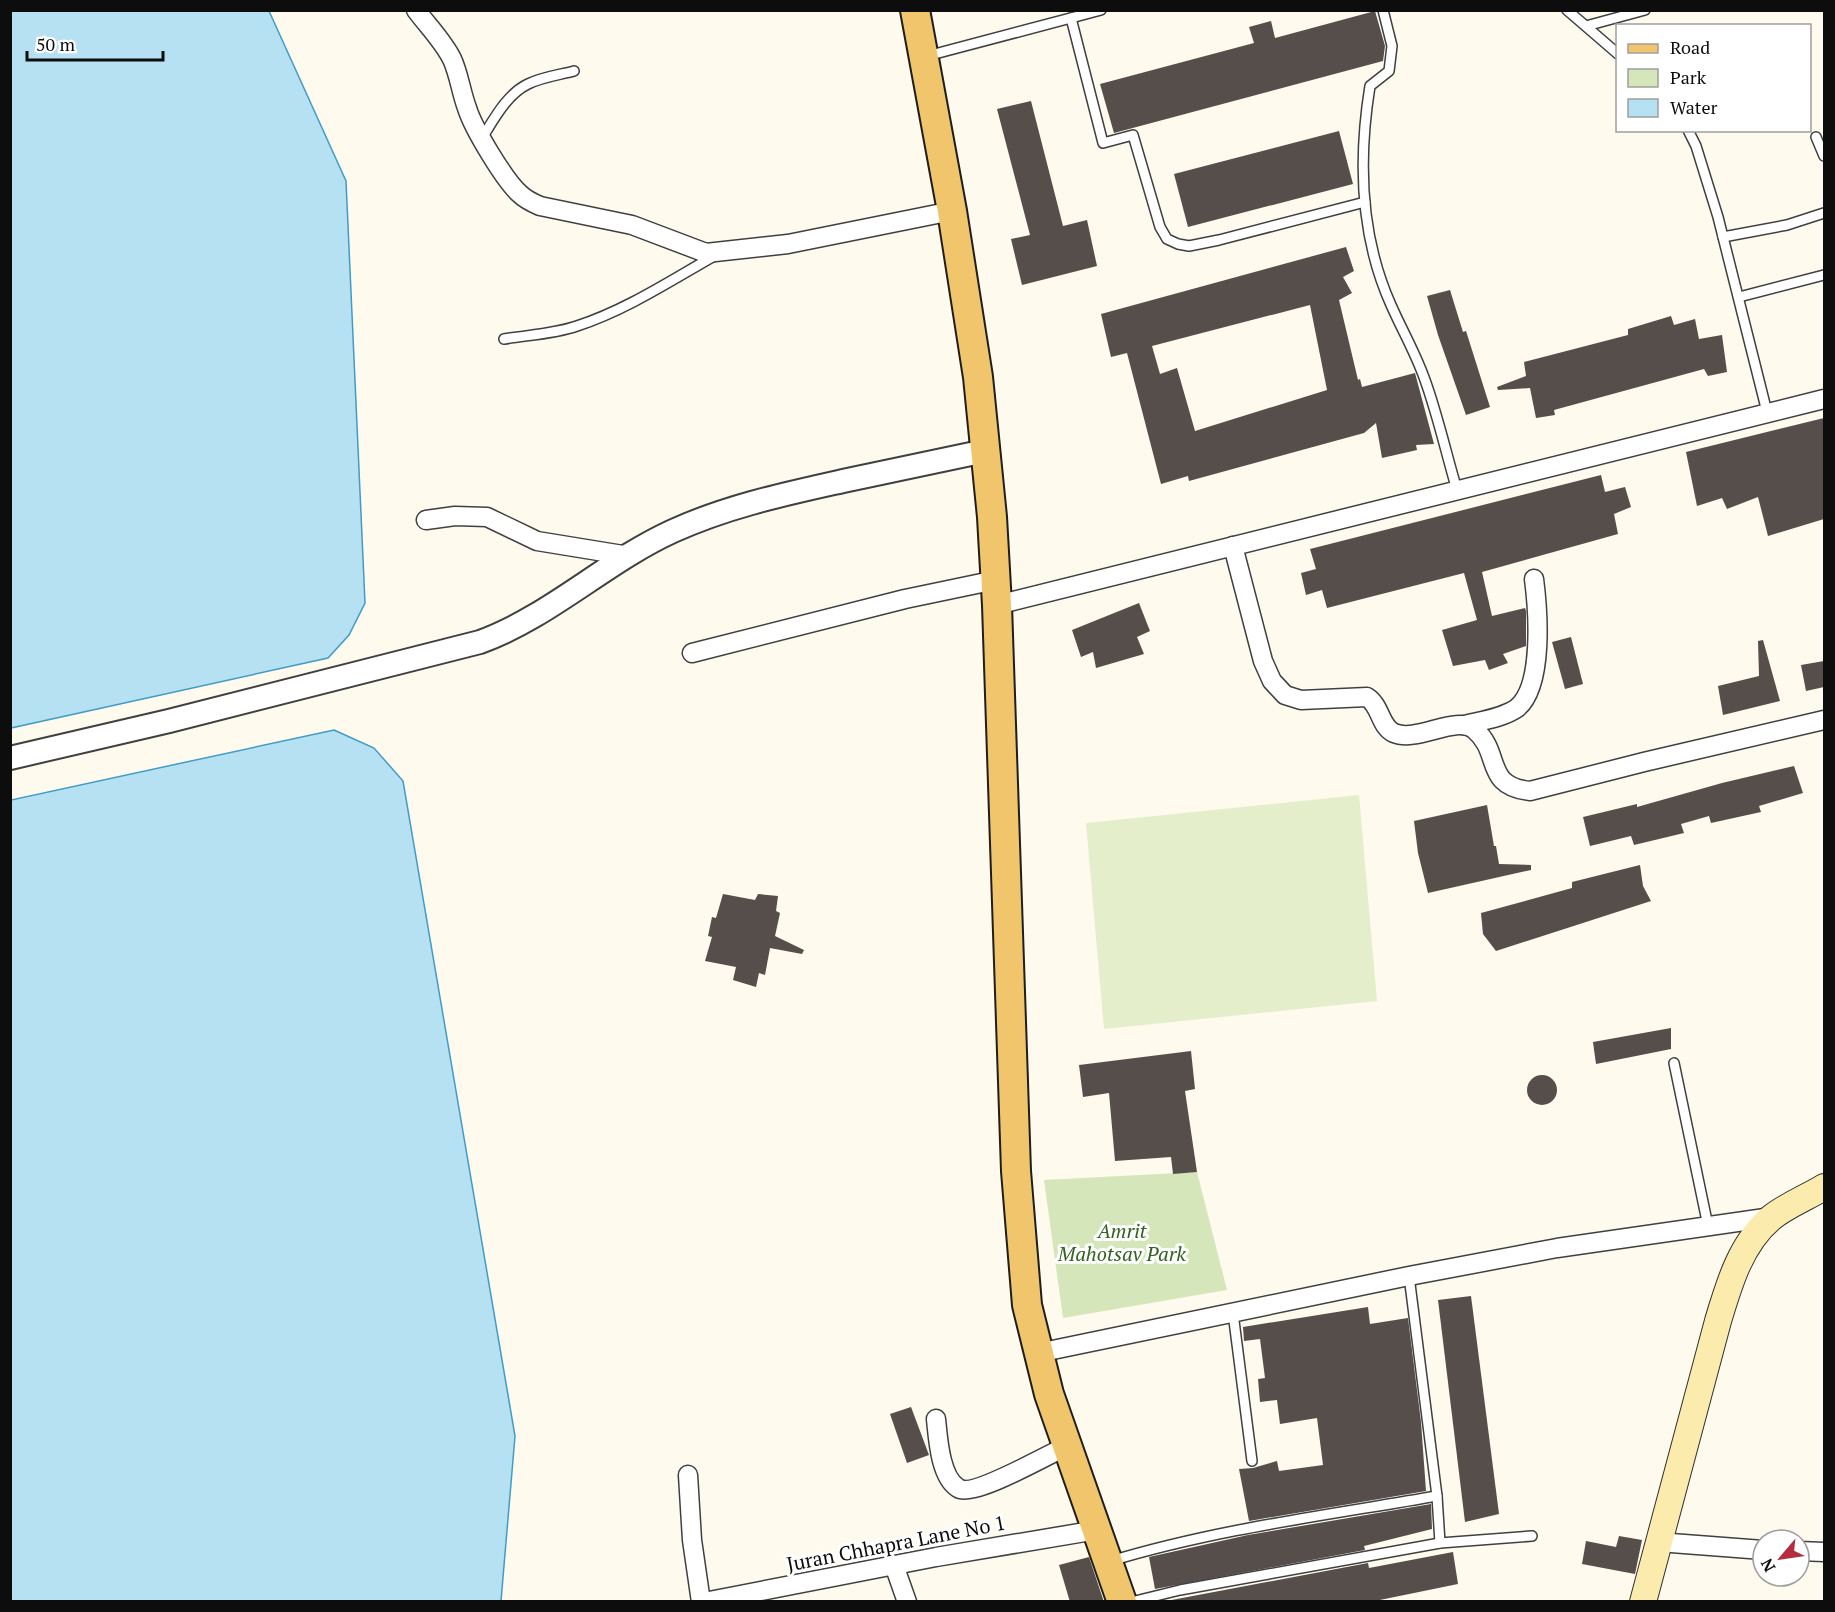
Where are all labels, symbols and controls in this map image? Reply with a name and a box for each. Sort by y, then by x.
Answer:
scale bar [27,24,164,62]
legend [1616,24,1811,132]
text: 50 m [36,32,76,56]
text: Road [1670,35,1710,59]
text: Park [1670,65,1707,89]
text: Water [1670,95,1717,119]
park label: Amrit Mahotsav Park [1057,1217,1186,1267]
street label: Juran Chhapra Lane No 1 [784,1509,1008,1577]
north arrow [1751,1528,1811,1588]
text: N [1755,1555,1780,1576]

